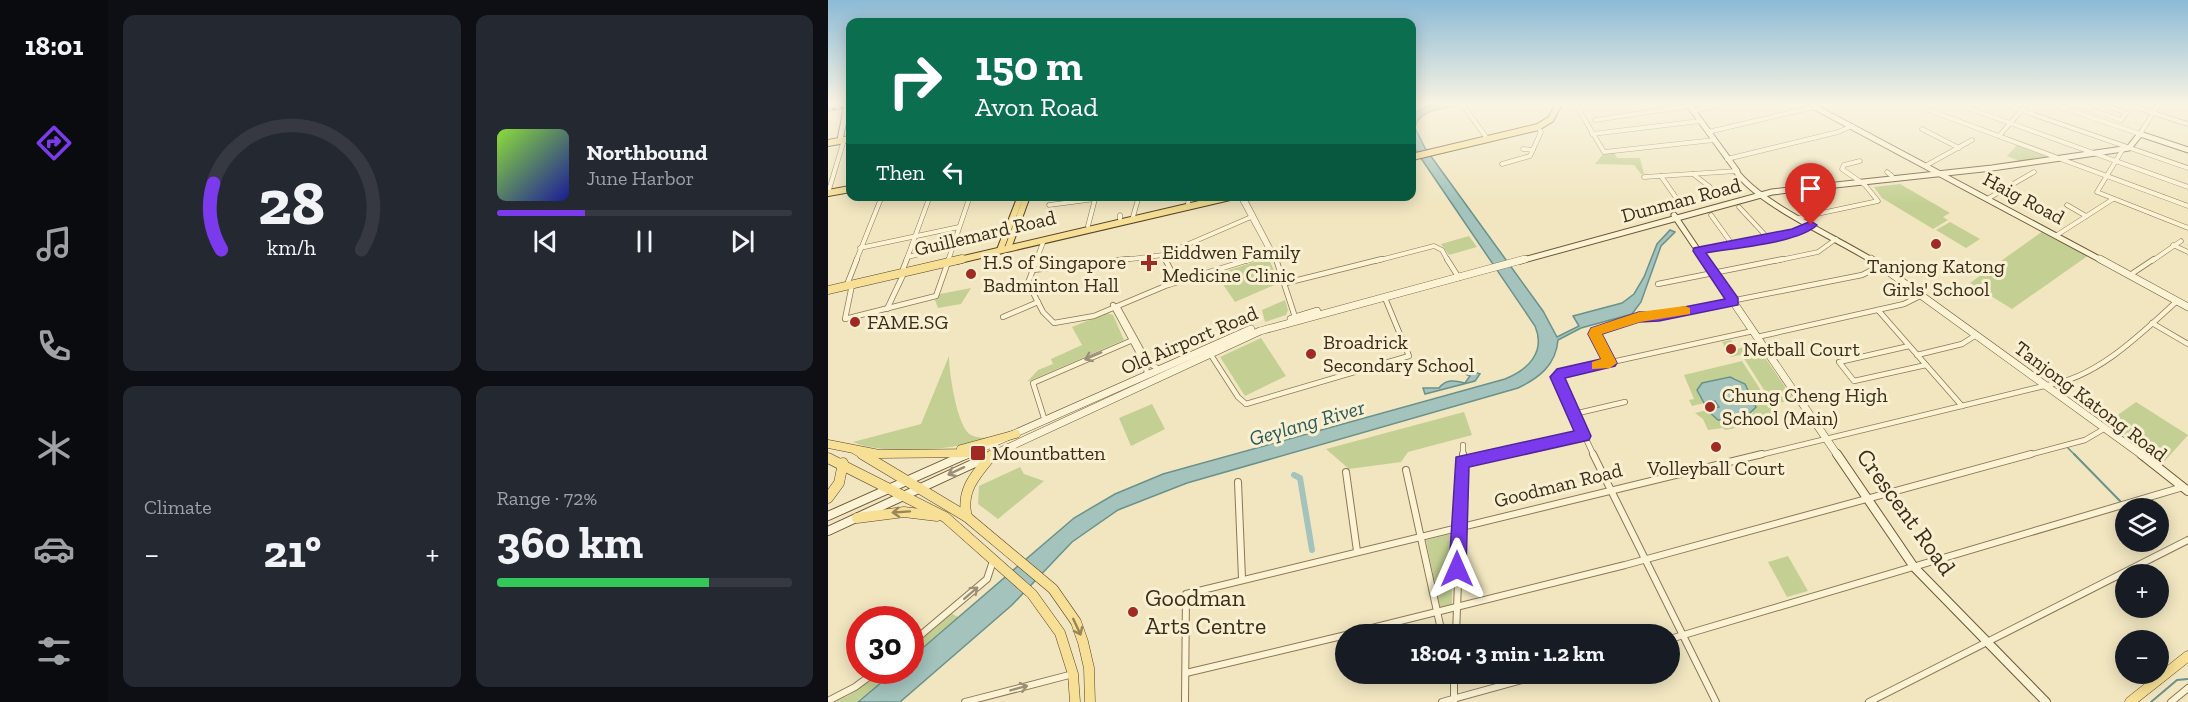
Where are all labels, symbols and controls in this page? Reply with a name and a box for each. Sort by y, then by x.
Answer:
text: 18:01 [25,30,83,62]
text: 150 m [975,40,1083,91]
icon: right [876,42,954,120]
text: Avon Road [975,91,1098,123]
icon: directions [33,122,75,164]
text: Northbound [587,139,708,166]
icon: left [937,156,970,189]
text: Then [876,159,925,186]
pin [1785,163,1836,225]
text: 28 [258,165,325,240]
text: June Harbor [587,166,694,190]
street label: Haig Road [1979,167,2069,229]
icon: arrive [1794,172,1827,205]
street label: Dunman Road [1619,173,1743,227]
street label: Guillemard Road [912,205,1058,261]
icon: music [33,223,75,265]
icon: previous [529,225,562,258]
icon: pause [628,225,661,258]
icon: next [726,225,759,258]
text: km/h [267,236,316,261]
marker: Tanjong Katong Girls' School [1929,237,1943,251]
place label: Eiddwen Family Medicine Clinic [1162,240,1301,287]
place label: H.S of Singapore Badminton Hall [983,250,1126,297]
marker: Eiddwen Family Medicine Clinic [1140,254,1158,272]
place label: Tanjong Katong Girls' School [1867,254,2005,301]
marker: H.S of Singapore Badminton Hall [964,267,978,281]
street label: Old Airport Road [1117,300,1261,380]
place label: FAME.SG [867,310,948,334]
marker: FAME.SG [848,315,862,329]
icon: phone [33,325,75,367]
place label: Broadrick Secondary School [1323,330,1474,377]
street label: Tanjong Katong Road [2010,336,2172,466]
place label: Netball Court [1743,337,1860,361]
marker: Netball Court [1724,342,1738,356]
marker: Broadrick Secondary School [1304,347,1318,361]
one-way arrow [1084,351,1102,363]
place label: Chung Cheng High School (Main) [1722,383,1888,430]
water label: Geylang River [1246,394,1368,451]
marker: Chung Cheng High School (Main) [1703,400,1717,414]
icon: climate [33,427,75,469]
marker: Volleyball Court [1709,440,1723,454]
place label: Mountbatten [992,441,1106,465]
street label: Crescent Road [1851,443,1962,581]
marker: Mountbatten [969,444,987,462]
place label: Volleyball Court [1646,456,1785,480]
street label: Goodman Road [1491,457,1625,513]
one-way arrow [947,467,965,478]
text: Range · 72% [497,486,597,510]
text: Climate [144,495,212,519]
map controls [2115,498,2169,684]
button: layers [2115,498,2169,552]
one-way arrow [891,507,911,518]
text: 360 km [497,516,643,570]
text: 21° [264,525,321,579]
icon: car [33,528,75,570]
text: − [144,534,159,573]
text: + [426,534,440,573]
position arrow [1425,537,1489,601]
button: + [2115,564,2169,618]
place label: Goodman Arts Centre [1145,583,1266,640]
one-way arrow [963,586,979,599]
marker: Goodman Arts Centre [1126,605,1140,619]
speed limit sign: 30 [846,606,924,684]
one-way arrow [1072,617,1083,635]
icon: filters [33,630,75,672]
button: − [2115,630,2169,684]
text: 18:04 · 3 min · 1.2 km [1411,640,1605,667]
one-way arrow [1009,682,1028,693]

